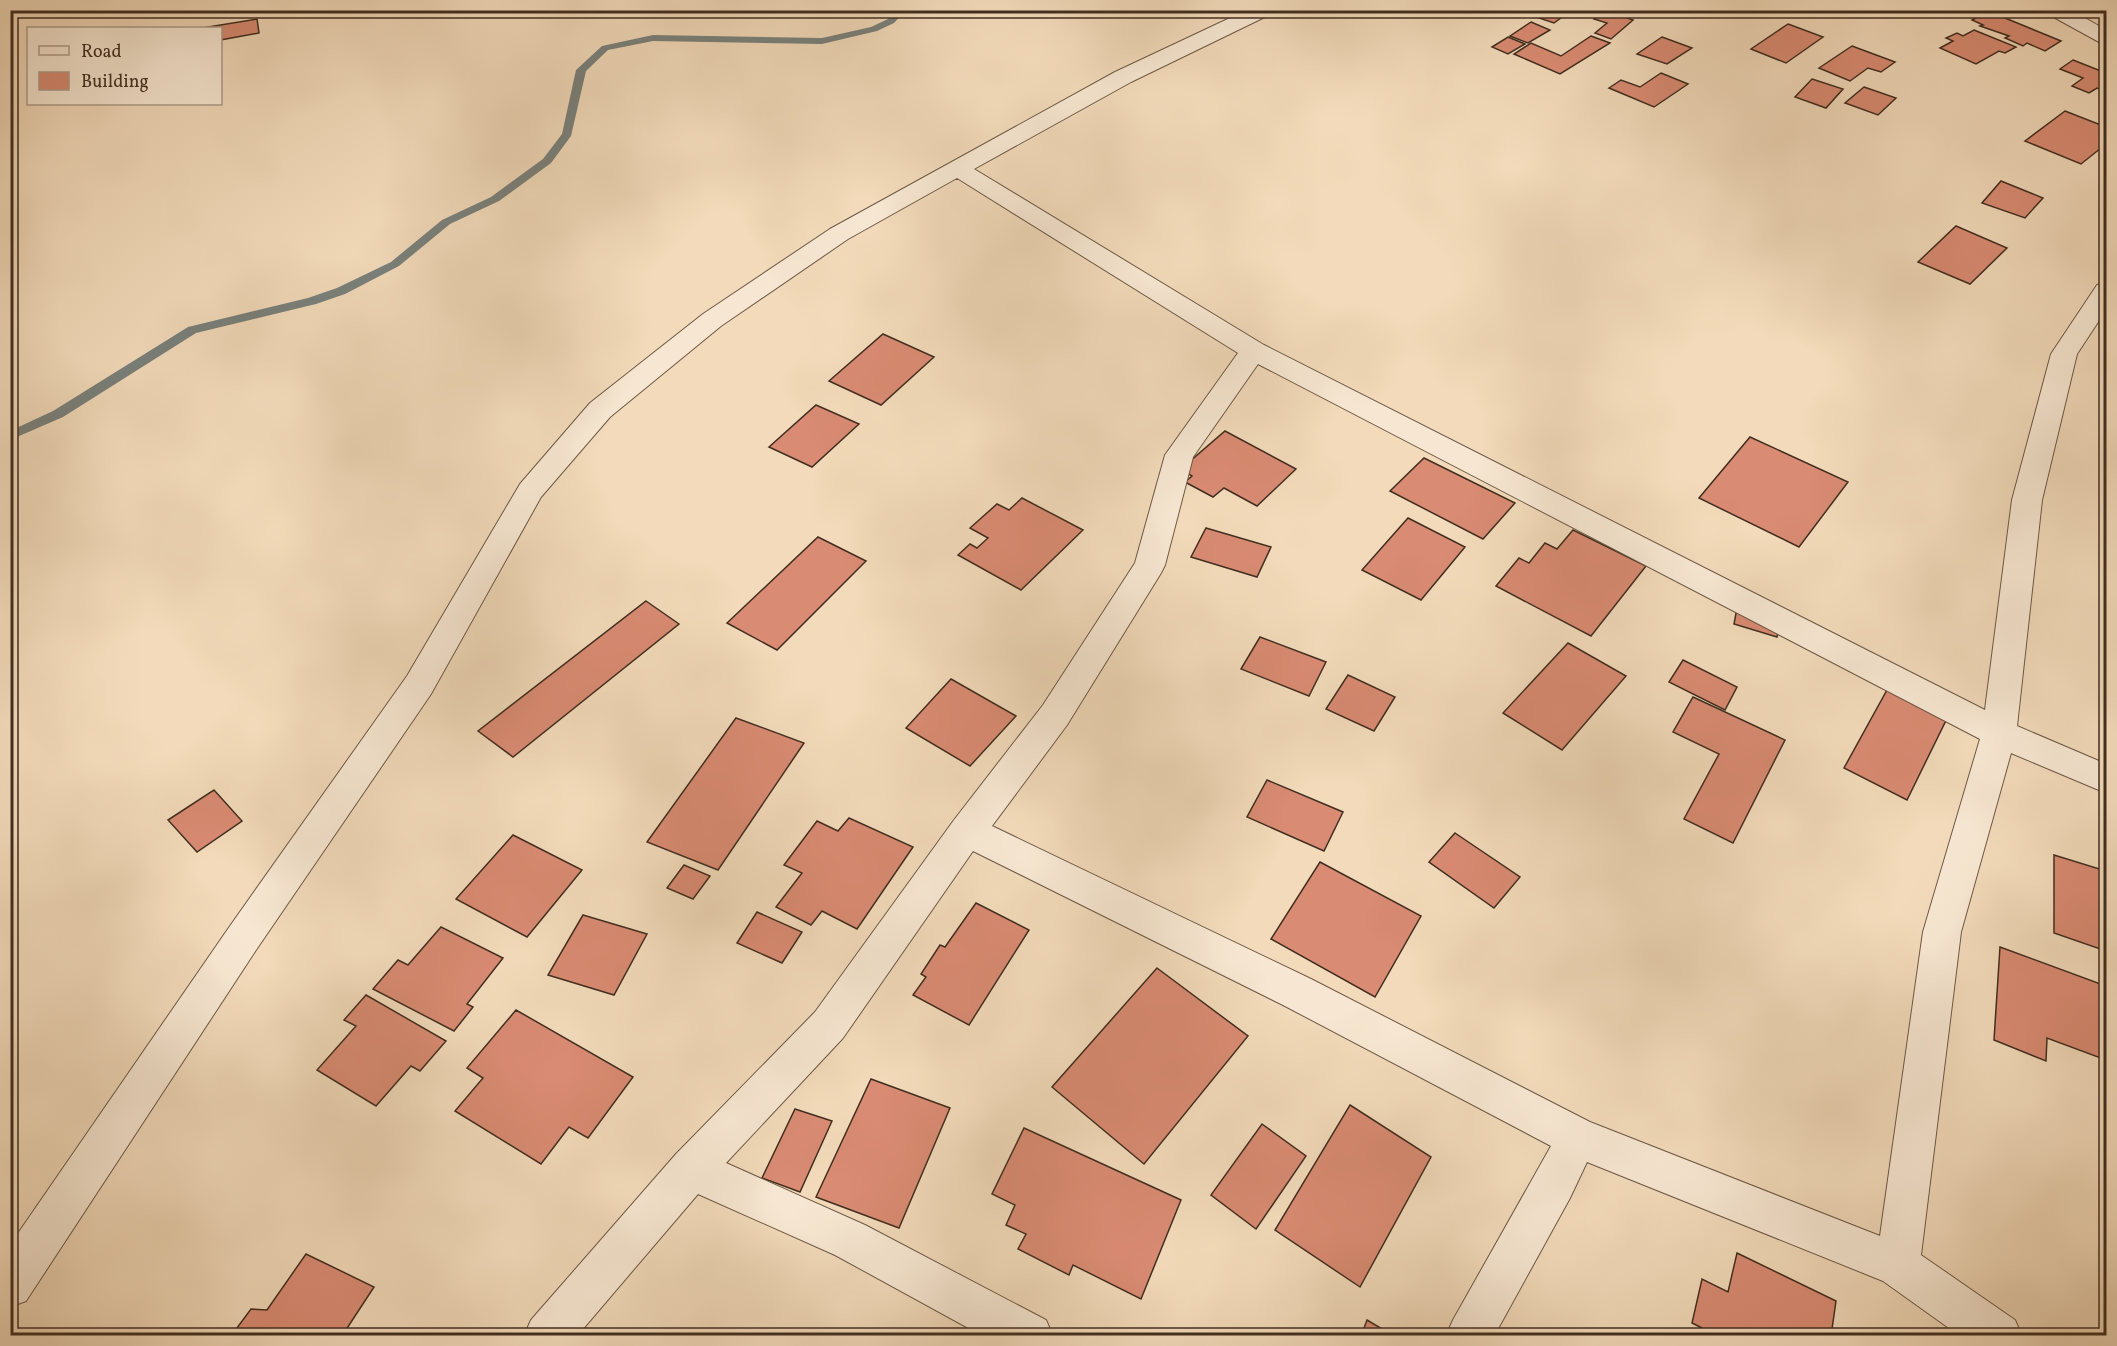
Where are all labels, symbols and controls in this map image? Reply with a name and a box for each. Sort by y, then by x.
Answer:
legend [27,27,222,105]
text: Road [81,40,122,65]
text: Building [81,70,149,95]

